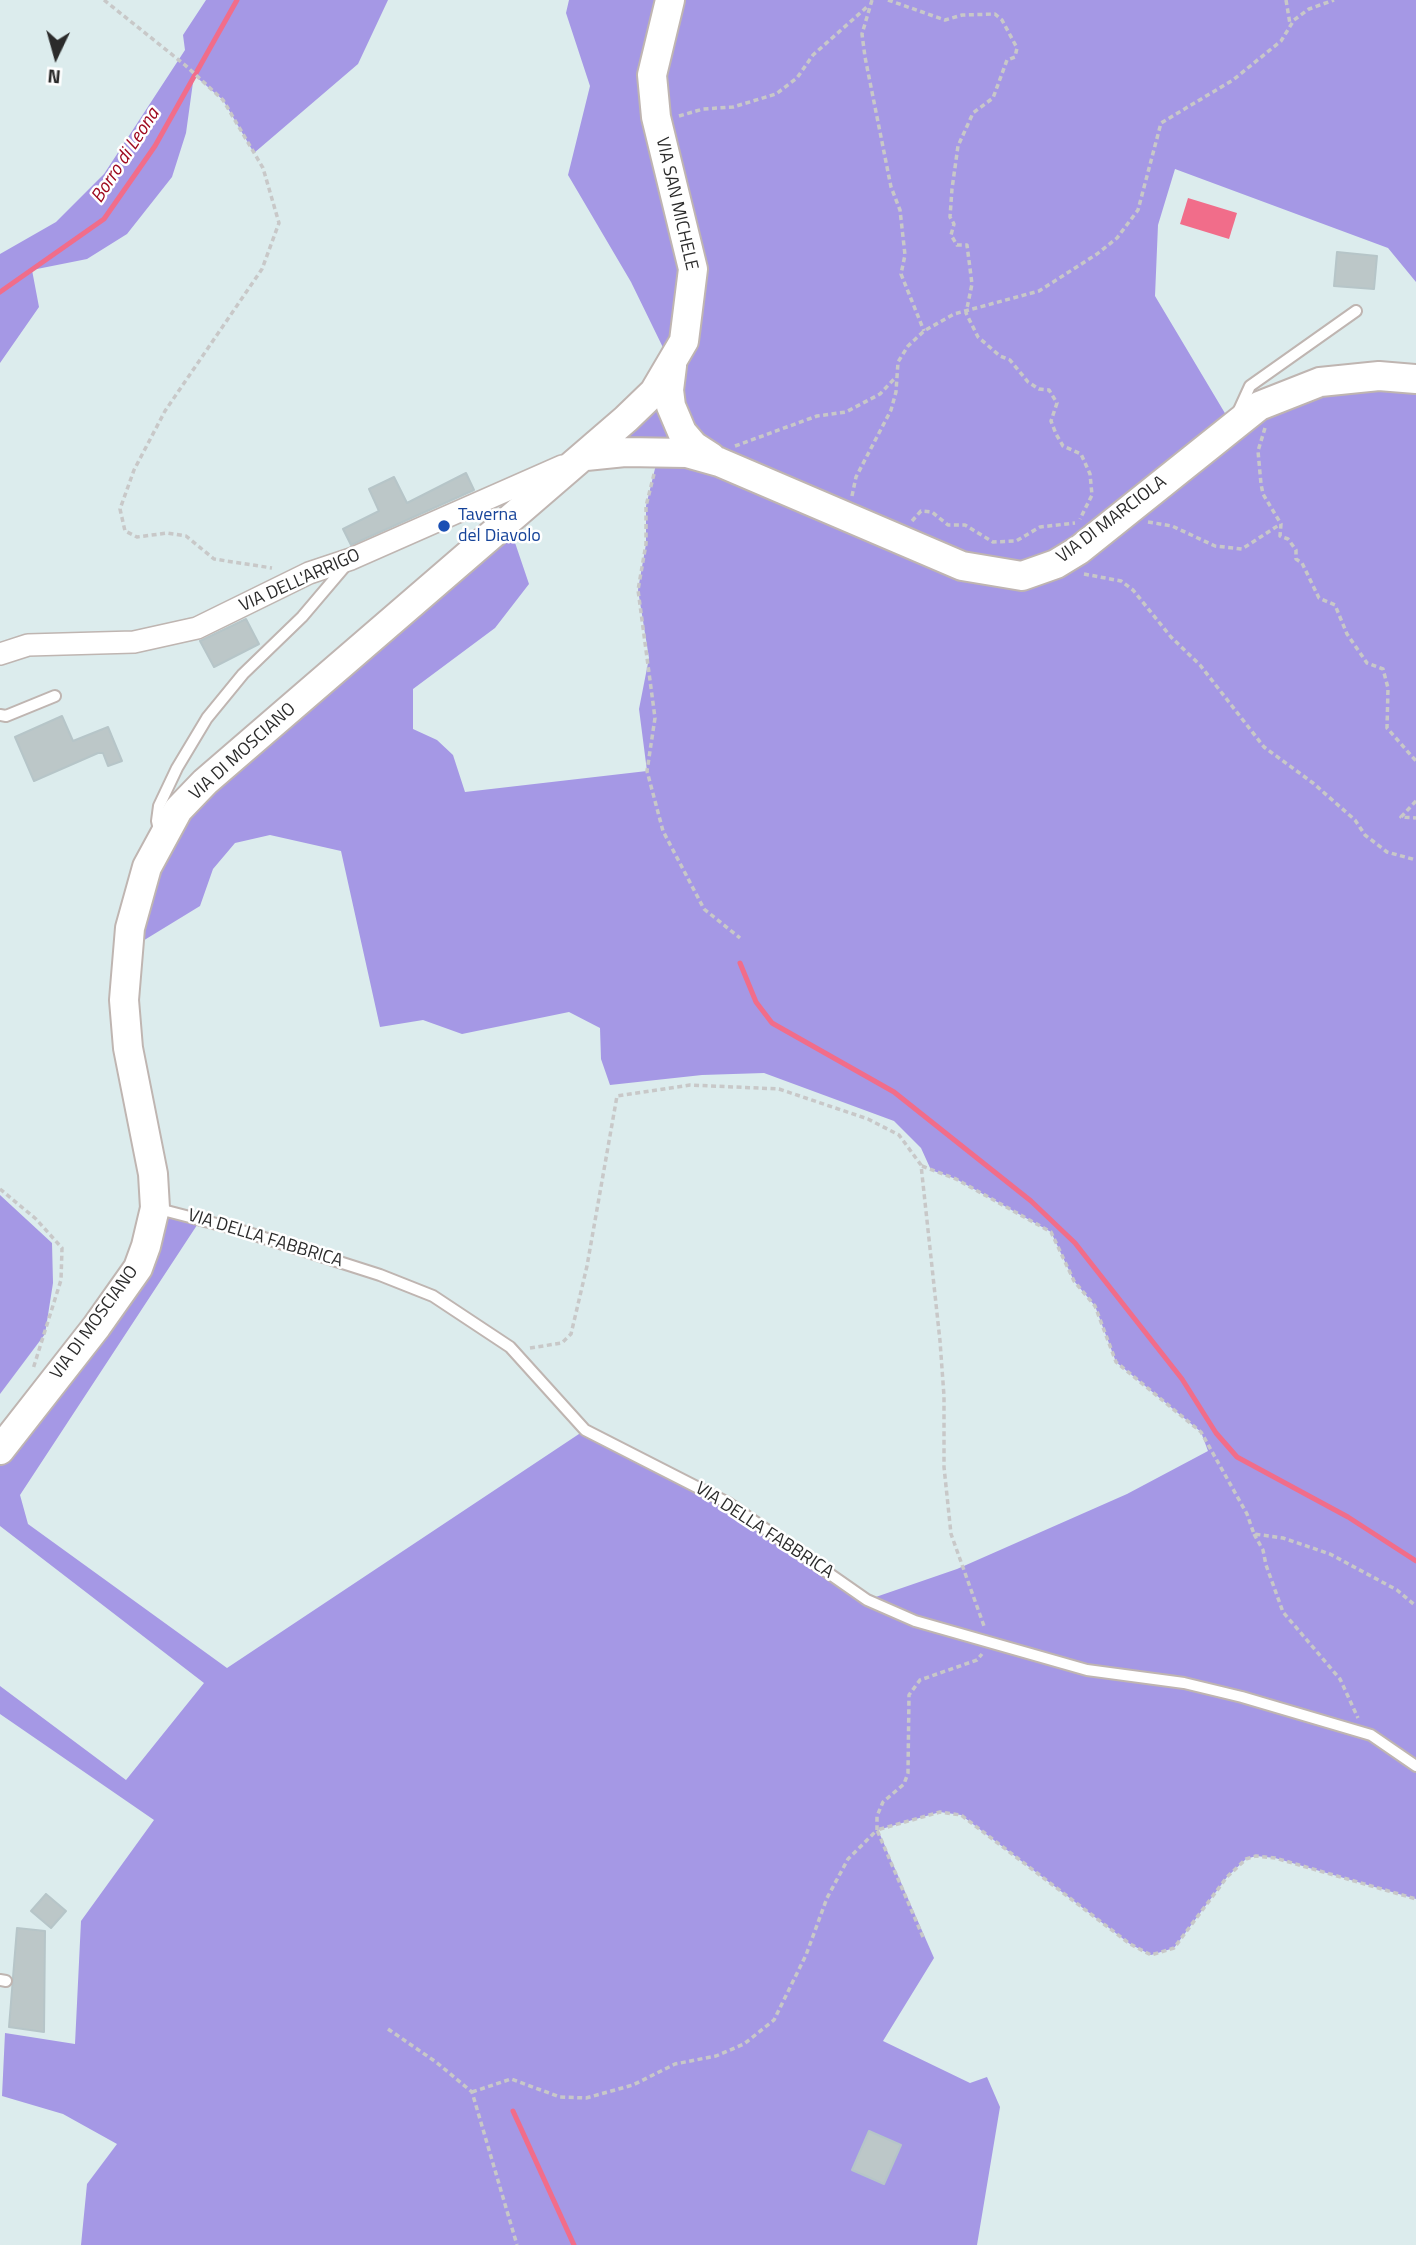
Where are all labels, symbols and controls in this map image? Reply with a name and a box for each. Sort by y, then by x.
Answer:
north arrow [21,21,91,91]
text: N [46,62,62,92]
water label: Borro di Leona [87,104,165,208]
street label: VIA SAN MICHELE [650,135,702,273]
street label: VIA DI MARCIOLA [1053,472,1171,568]
place label: Taverna del Diavolo [458,505,541,548]
marker: Taverna del Diavolo [436,518,452,534]
street label: VIA DELL'ARRIGO [236,545,364,617]
street label: VIA DI MOSCIANO [185,699,301,805]
street label: VIA DELLA FABBRICA [185,1205,345,1273]
street label: VIA DI MOSCIANO [46,1262,144,1384]
street label: VIA DELLA FABBRICA [691,1478,837,1584]

